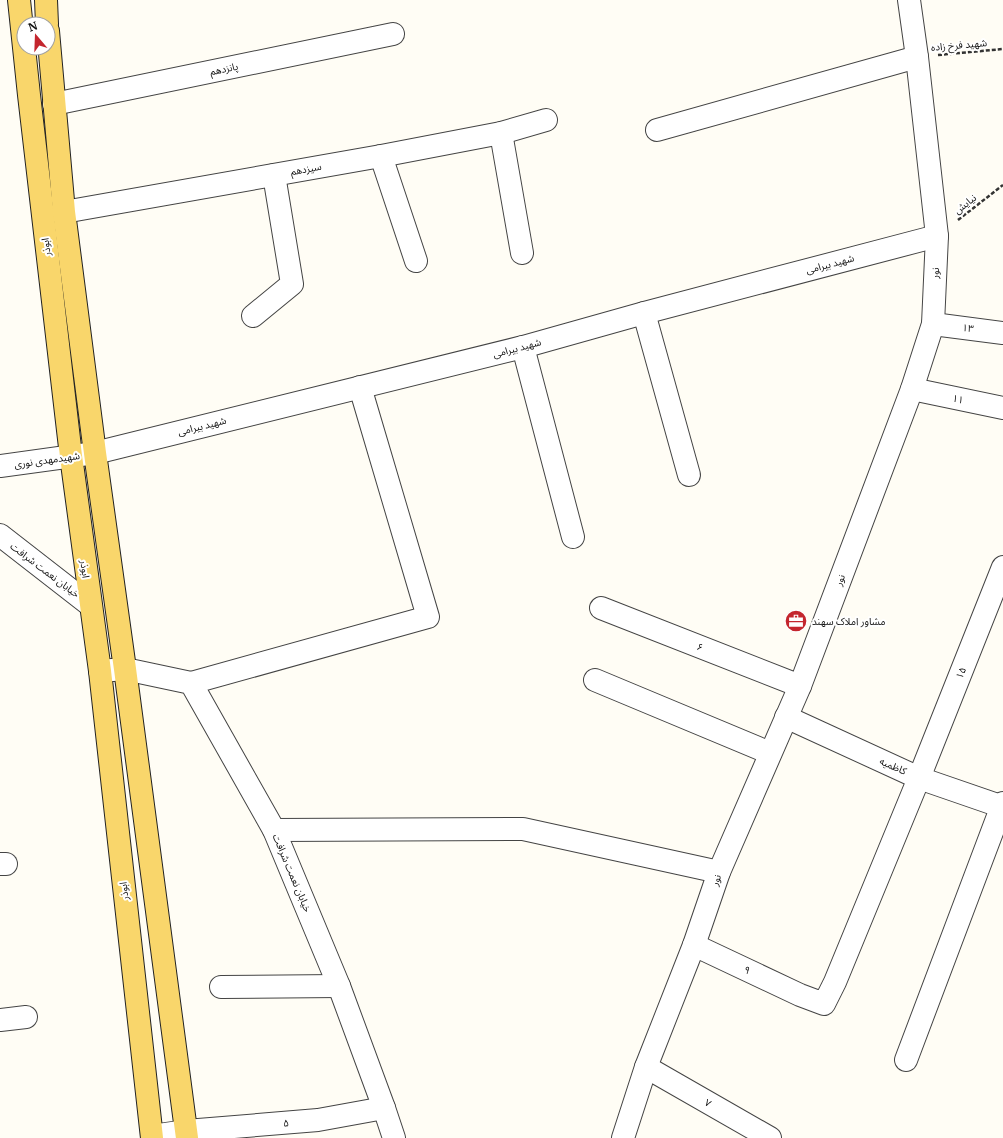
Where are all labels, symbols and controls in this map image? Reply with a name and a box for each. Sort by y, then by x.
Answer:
north arrow [16,16,56,56]
text: N [26,18,39,35]
street label: شهید فرخ زاده [930,36,988,55]
street label: پانزدهم [209,60,239,79]
street label: سیزدهم [289,160,323,179]
street label: نیایش [951,191,979,217]
street label: ابوذر [38,237,54,258]
street label: شهید بیرامی [804,251,856,277]
street label: نور [928,267,942,280]
street label: ۱۳ [961,321,975,335]
street label: شهید بیرامی [491,335,543,361]
street label: ۱۱ [951,391,965,407]
street label: شهید بیرامی [176,414,228,438]
street label: شهیدمهدی نوری [13,449,81,471]
street label: خیابان نعمت شرافت [8,540,82,600]
street label: ابوذر [77,558,93,579]
street label: نور [832,572,848,588]
office icon: مشاور املاک سهند [783,608,809,634]
place label: مشاور املاک سهند [812,615,886,628]
street label: ۶ [695,640,705,654]
street label: ۱۵ [953,665,969,681]
street label: کاظمیه [877,754,909,778]
street label: خیابان نعمت شرافت [270,832,314,914]
street label: نور [708,872,724,888]
street label: ابوذر [117,881,132,902]
street label: ۹ [742,963,752,977]
street label: ۷ [702,1096,714,1110]
street label: ۵ [283,1116,289,1130]

